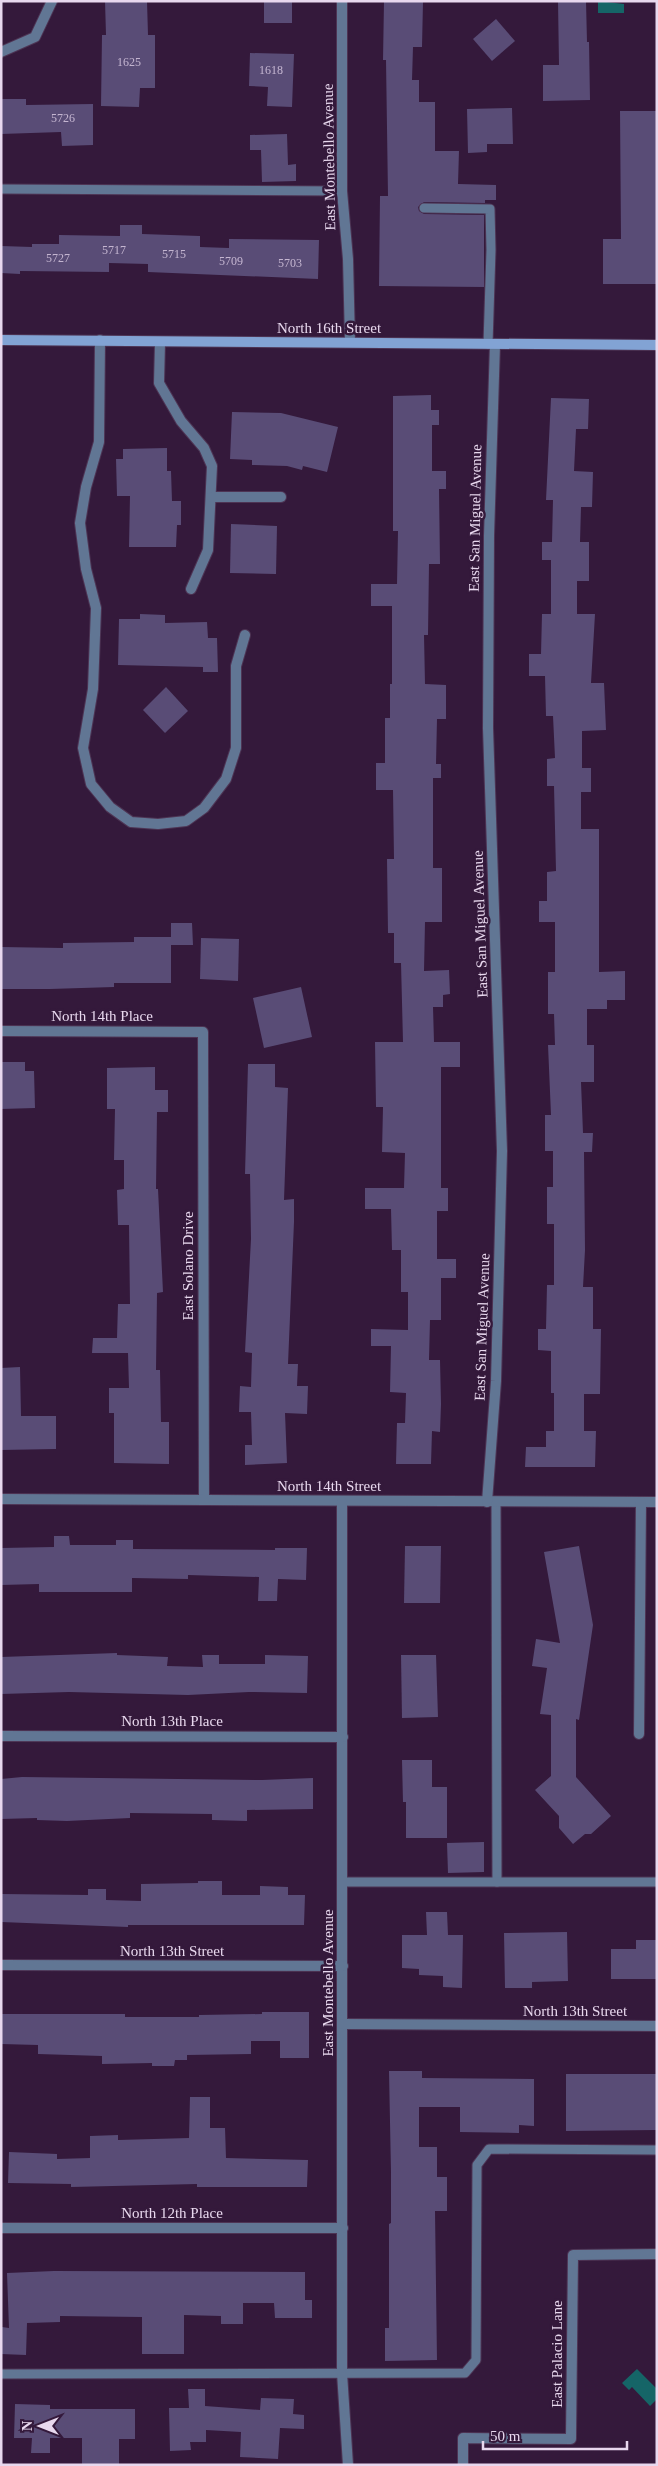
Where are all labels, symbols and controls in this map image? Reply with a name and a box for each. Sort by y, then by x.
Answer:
house number: 1625 [117,55,141,69]
house number: 1618 [259,63,283,77]
street label: East Montebello Avenue [320,83,338,231]
house number: 5726 [51,111,75,125]
house number: 5717 [102,243,126,257]
house number: 5715 [162,247,186,261]
house number: 5727 [46,251,70,265]
house number: 5709 [219,254,243,268]
house number: 5703 [278,256,302,270]
street label: North 16th Street [277,320,382,336]
street label: East San Miguel Avenue [466,444,484,592]
street label: East San Miguel Avenue [469,850,491,998]
street label: North 14th Place [51,1008,153,1024]
street label: East Solano Drive [180,1211,196,1321]
street label: East San Miguel Avenue [471,1253,493,1401]
street label: North 14th Street [277,1478,382,1494]
street label: North 13th Place [121,1713,223,1729]
street label: East Montebello Avenue [320,1909,336,2057]
street label: North 13th Street [120,1943,225,1959]
street label: North 13th Street [523,2003,628,2019]
street label: North 12th Place [121,2205,223,2221]
street label: East Palacio Lane [549,2300,565,2408]
north arrow [15,2401,65,2451]
scale bar [483,2418,627,2450]
text: N [20,2421,35,2431]
text: 50 m [490,2428,521,2444]

